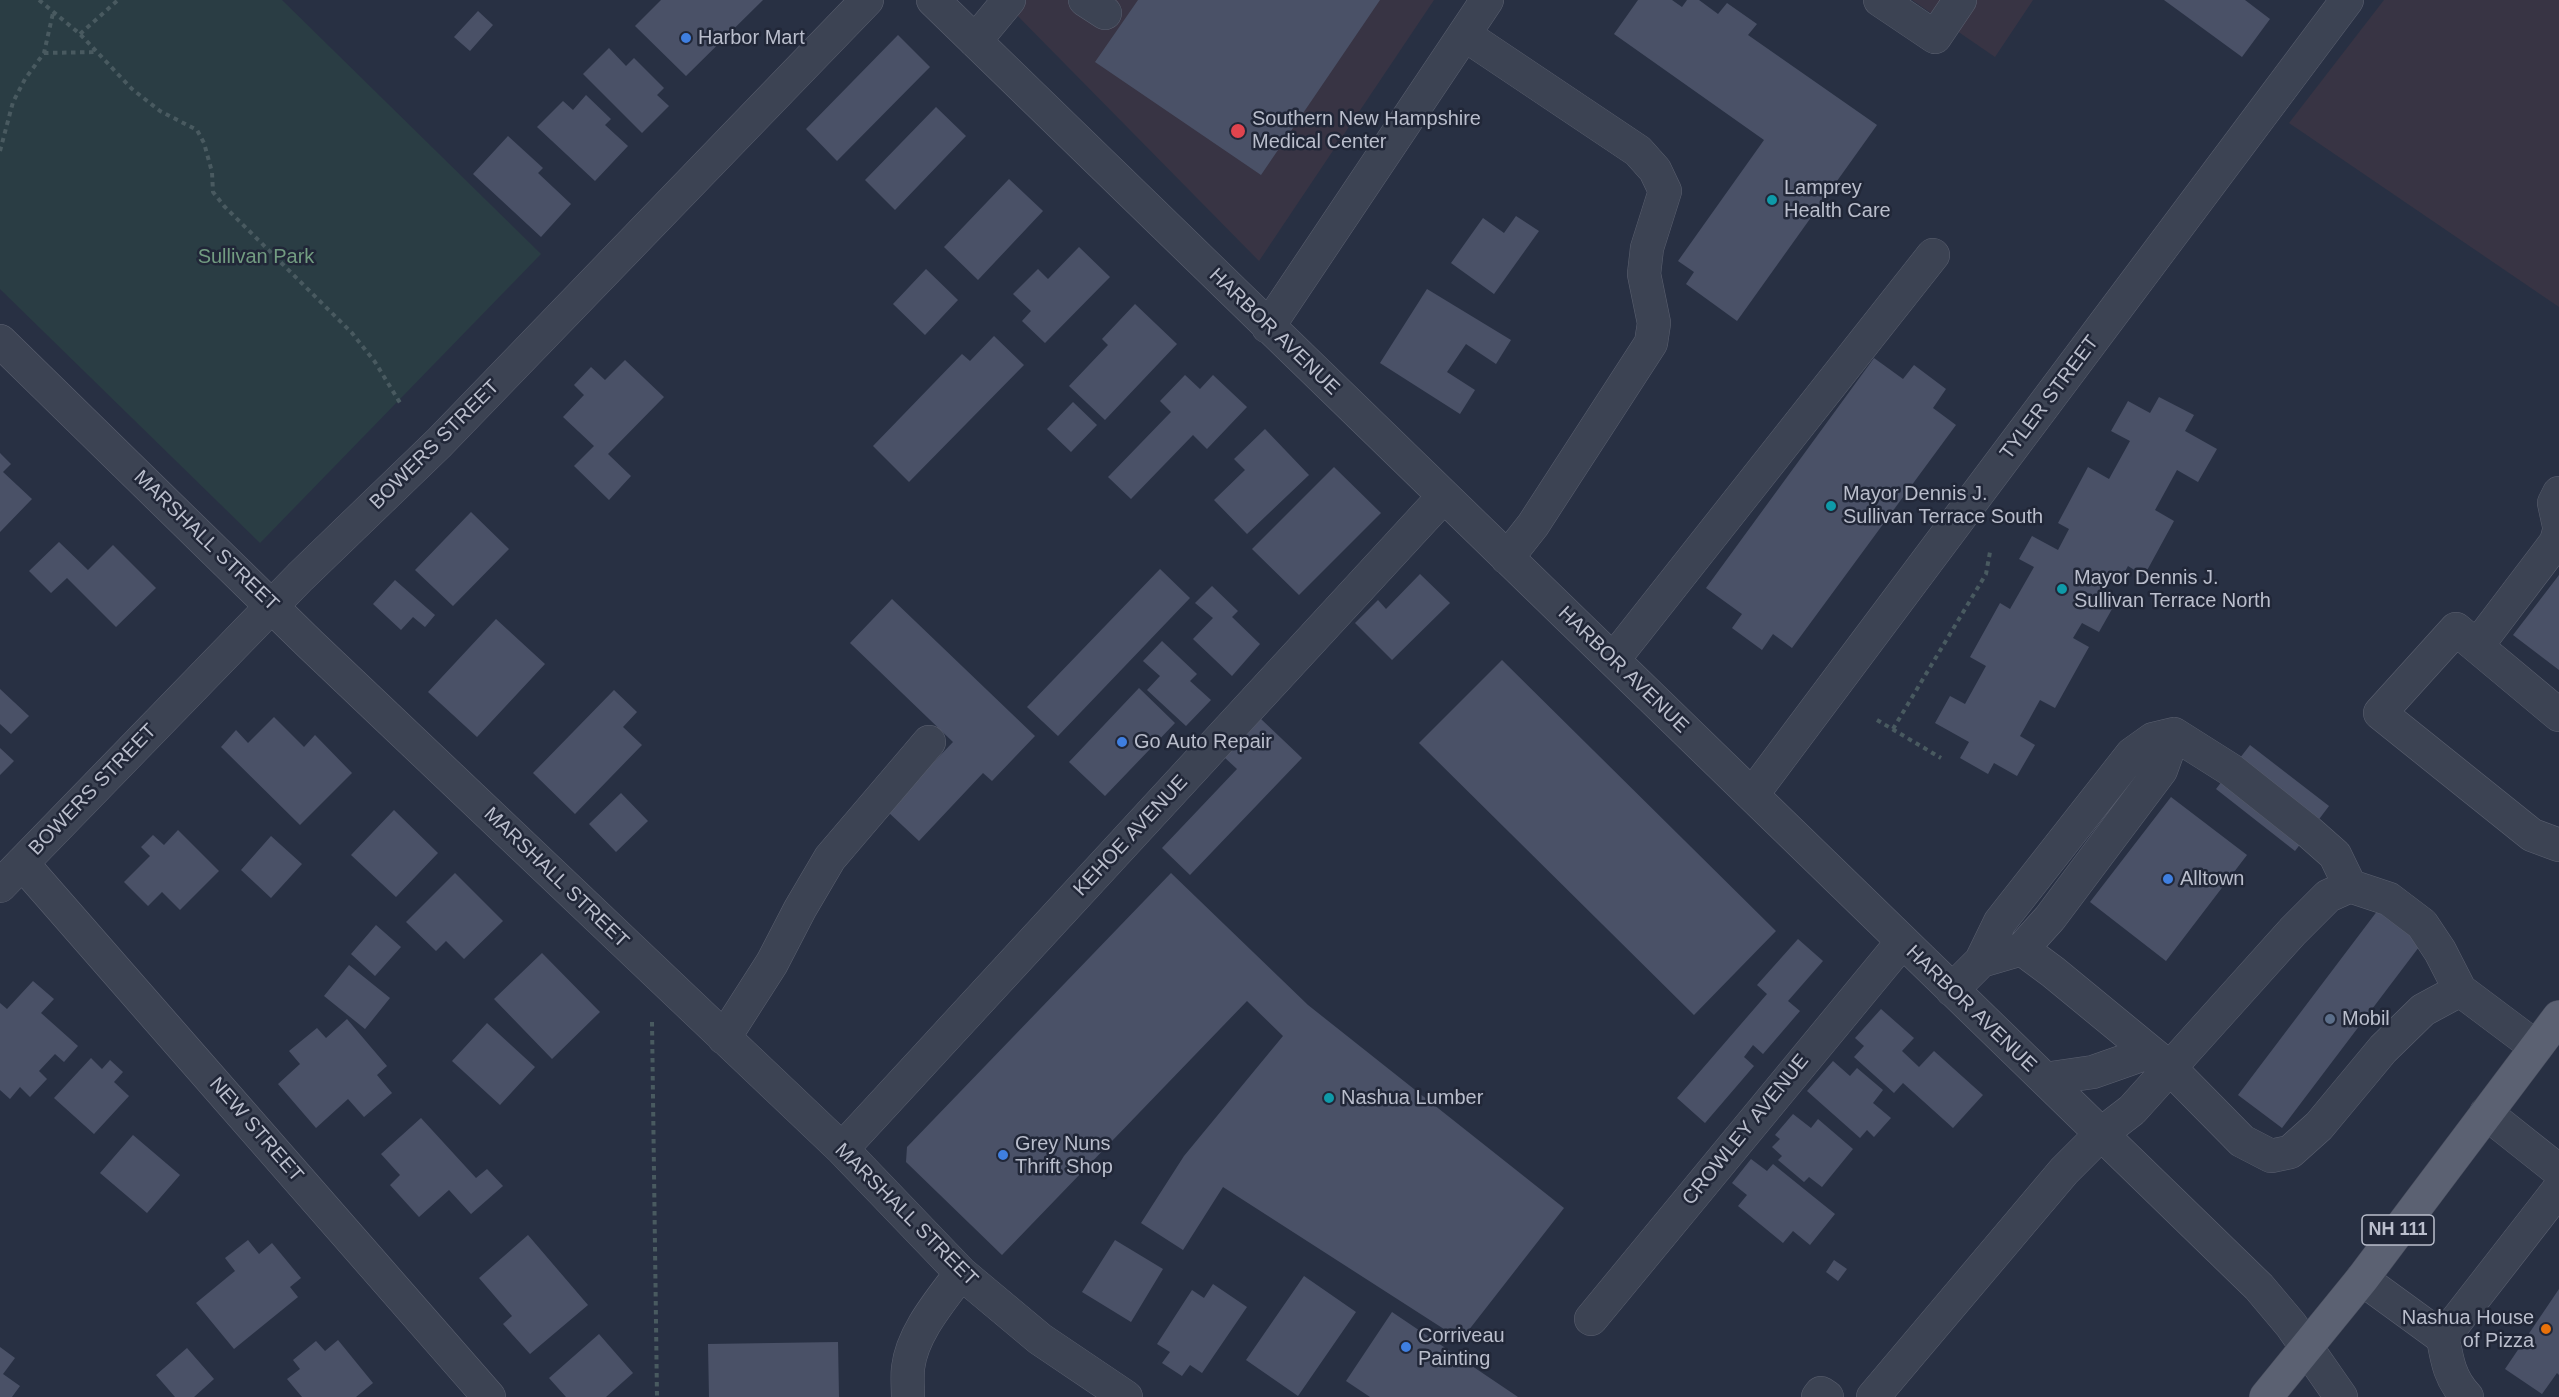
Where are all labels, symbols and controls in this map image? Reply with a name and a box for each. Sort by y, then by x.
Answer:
place label: Harbor Mart [698,26,805,50]
marker: Harbor Mart [679,31,693,45]
place label: Southern New Hampshire Medical Center [1252,107,1481,154]
marker: Southern New Hampshire Medical Center [1229,122,1247,140]
place label: Lamprey Health Care [1784,176,1891,223]
marker: Lamprey Health Care [1765,193,1779,207]
park label: Sullivan Park [198,245,314,269]
street label: HARBOR AVENUE [1204,264,1344,400]
street label: TYLER STREET [1996,331,2104,465]
street label: BOWERS STREET [365,375,505,515]
street label: MARSHALL STREET [129,466,283,616]
place label: Mayor Dennis J. Sullivan Terrace South [1843,482,2043,529]
marker: Mayor Dennis J. Sullivan Terrace South [1824,499,1838,513]
place label: Mayor Dennis J. Sullivan Terrace North [2074,566,2271,613]
marker: Mayor Dennis J. Sullivan Terrace North [2055,582,2069,596]
street label: HARBOR AVENUE [1553,602,1693,738]
street label: BOWERS STREET [24,719,162,861]
place label: Go Auto Repair [1134,730,1272,754]
marker: Go Auto Repair [1115,735,1129,749]
street label: KEHOE AVENUE [1069,771,1193,901]
street label: MARSHALL STREET [479,803,633,953]
place label: Alltown [2180,867,2244,891]
marker: Alltown [2161,872,2175,886]
street label: HARBOR AVENUE [1901,941,2041,1077]
place label: Mobil [2342,1007,2390,1031]
marker: Mobil [2323,1012,2337,1026]
street label: CROWLEY AVENUE [1678,1050,1814,1210]
street label: NEW STREET [204,1073,308,1187]
place label: Nashua Lumber [1341,1086,1483,1110]
marker: Nashua Lumber [1322,1091,1336,1105]
place label: Grey Nuns Thrift Shop [1015,1132,1113,1179]
street label: MARSHALL STREET [830,1139,982,1291]
marker: Grey Nuns Thrift Shop [996,1148,1010,1162]
road number: NH 111 [2362,1215,2434,1245]
place label: Nashua House of Pizza [2402,1306,2534,1353]
marker: Nashua House of Pizza [2539,1322,2553,1336]
place label: Corriveau Painting [1418,1324,1505,1371]
marker: Corriveau Painting [1399,1340,1413,1354]

